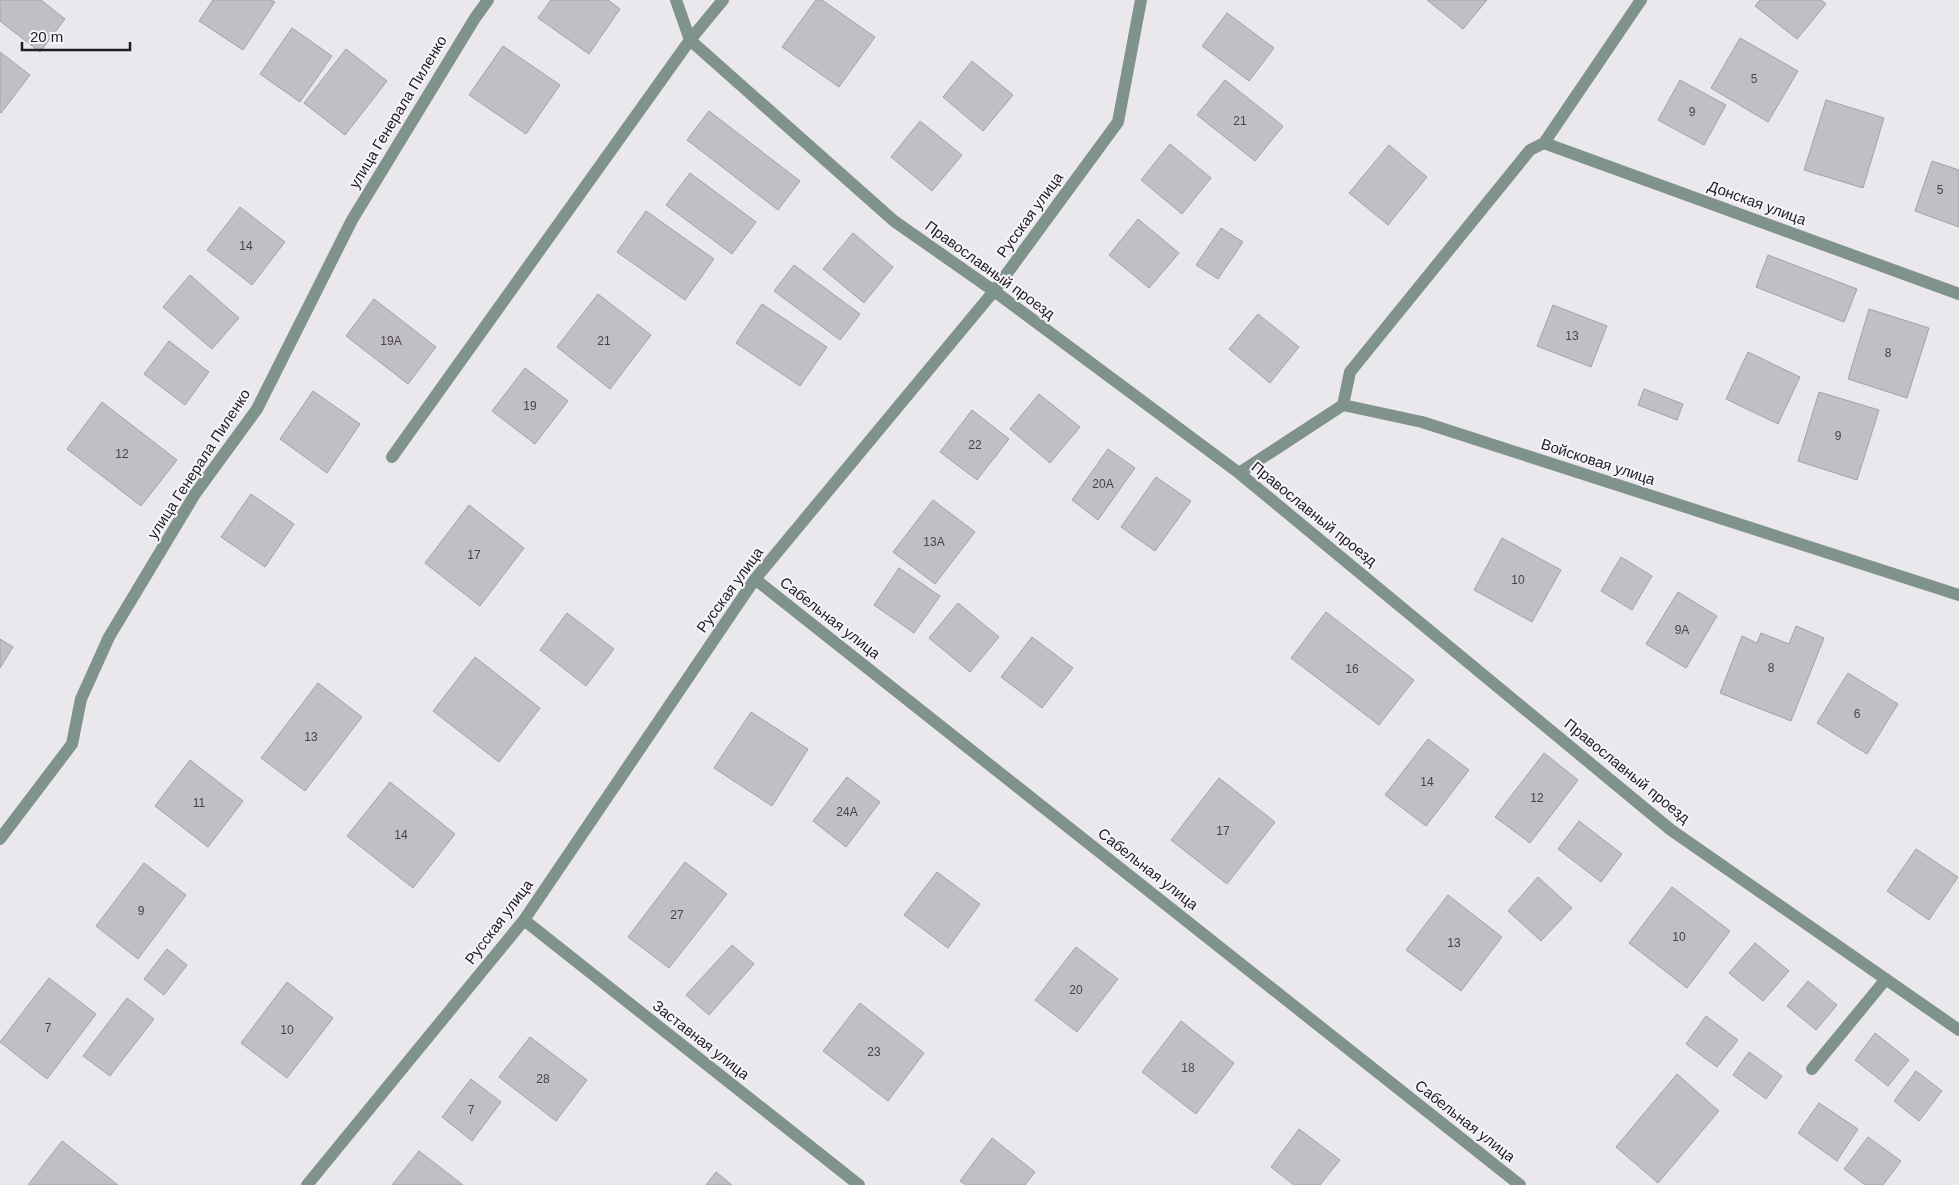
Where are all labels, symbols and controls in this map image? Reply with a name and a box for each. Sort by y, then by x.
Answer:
scale bar [22,20,130,52]
text: 20 m [30,28,63,45]
street label: улица Генерала Пиленко [345,32,450,191]
house number: 5 [1751,72,1758,86]
house number: 9 [1689,105,1696,119]
house number: 21 [1233,114,1247,128]
street label: Русская улица [993,168,1067,261]
street label: Донская улица [1706,177,1809,228]
house number: 5 [1937,183,1944,197]
street label: Православный проезд [922,217,1059,322]
house number: 14 [239,239,253,253]
house number: 13 [1565,329,1579,343]
house number: 19А [380,334,402,348]
house number: 21 [597,334,611,348]
house number: 8 [1885,346,1892,360]
street label: улица Генерала Пиленко [144,386,253,542]
house number: 19 [523,399,537,413]
house number: 9 [1835,429,1842,443]
street label: Войсковая улица [1539,435,1658,488]
house number: 22 [968,438,982,452]
house number: 12 [115,447,129,461]
street label: Православный проезд [1248,458,1380,569]
house number: 20А [1092,477,1114,491]
house number: 13А [923,535,945,549]
street label: Русская улица [693,543,767,636]
house number: 17 [467,548,481,562]
street label: Сабельная улица [777,573,884,662]
house number: 10 [1511,573,1525,587]
house number: 9А [1675,623,1689,637]
house number: 8 [1768,661,1775,675]
house number: 16 [1345,662,1359,676]
house number: 6 [1854,707,1861,721]
street label: Православный проезд [1561,715,1693,826]
house number: 13 [304,730,318,744]
house number: 14 [1420,775,1434,789]
house number: 12 [1530,791,1544,805]
house number: 11 [193,796,206,810]
house number: 24А [836,805,858,819]
street label: Сабельная улица [1095,824,1202,913]
house number: 17 [1216,824,1230,838]
house number: 14 [394,828,408,842]
street label: Русская улица [461,876,536,967]
house number: 9 [138,904,145,918]
house number: 27 [670,908,684,922]
house number: 10 [1672,930,1686,944]
house number: 13 [1447,936,1461,950]
house number: 20 [1069,983,1083,997]
street label: Заставная улица [650,997,754,1083]
house number: 7 [45,1021,52,1035]
house number: 10 [280,1023,294,1037]
house number: 23 [867,1045,881,1059]
house number: 18 [1181,1061,1195,1075]
house number: 28 [536,1072,550,1086]
street label: Сабельная улица [1412,1076,1519,1165]
house number: 7 [468,1103,475,1117]

